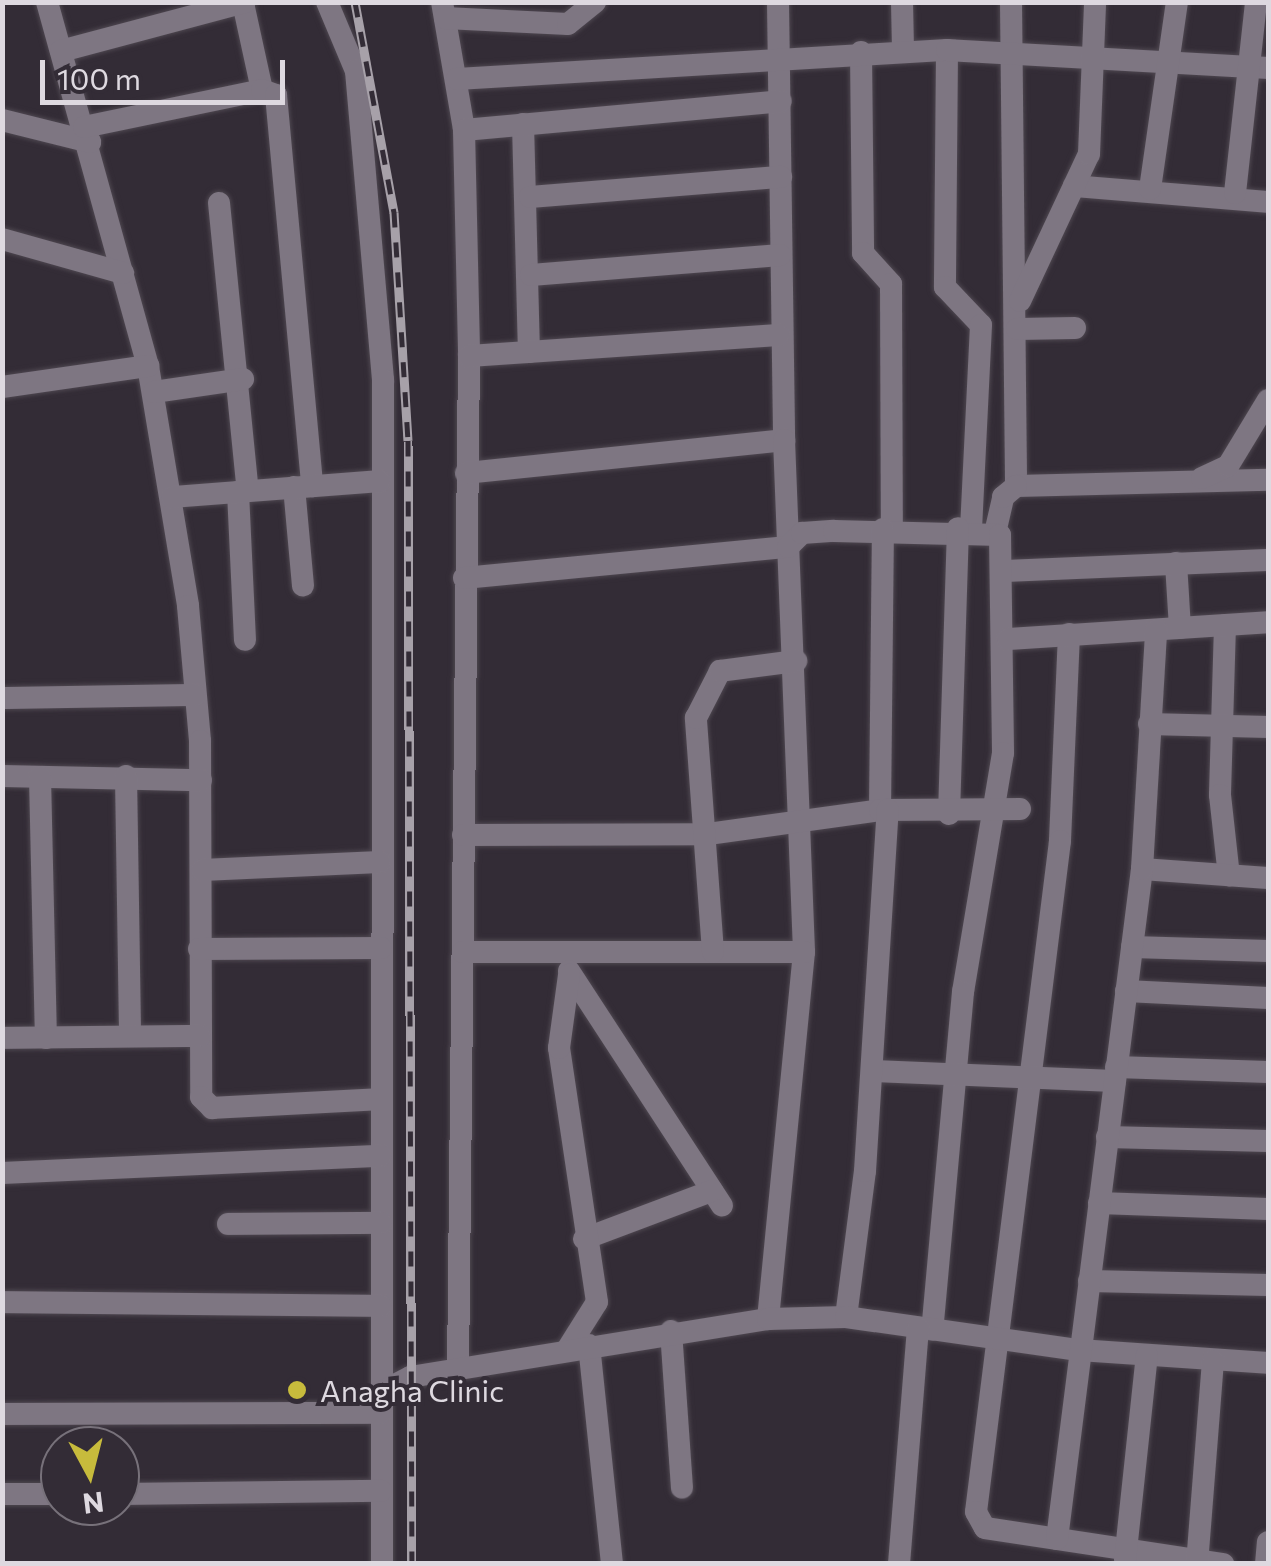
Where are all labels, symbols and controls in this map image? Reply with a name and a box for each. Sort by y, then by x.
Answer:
scale bar [45,40,290,102]
text: 100 m [57,59,141,96]
place label: Anagha Clinic [320,1372,504,1408]
marker: Anagha Clinic [284,1377,310,1403]
north arrow [40,1426,140,1526]
text: N [81,1486,106,1522]

